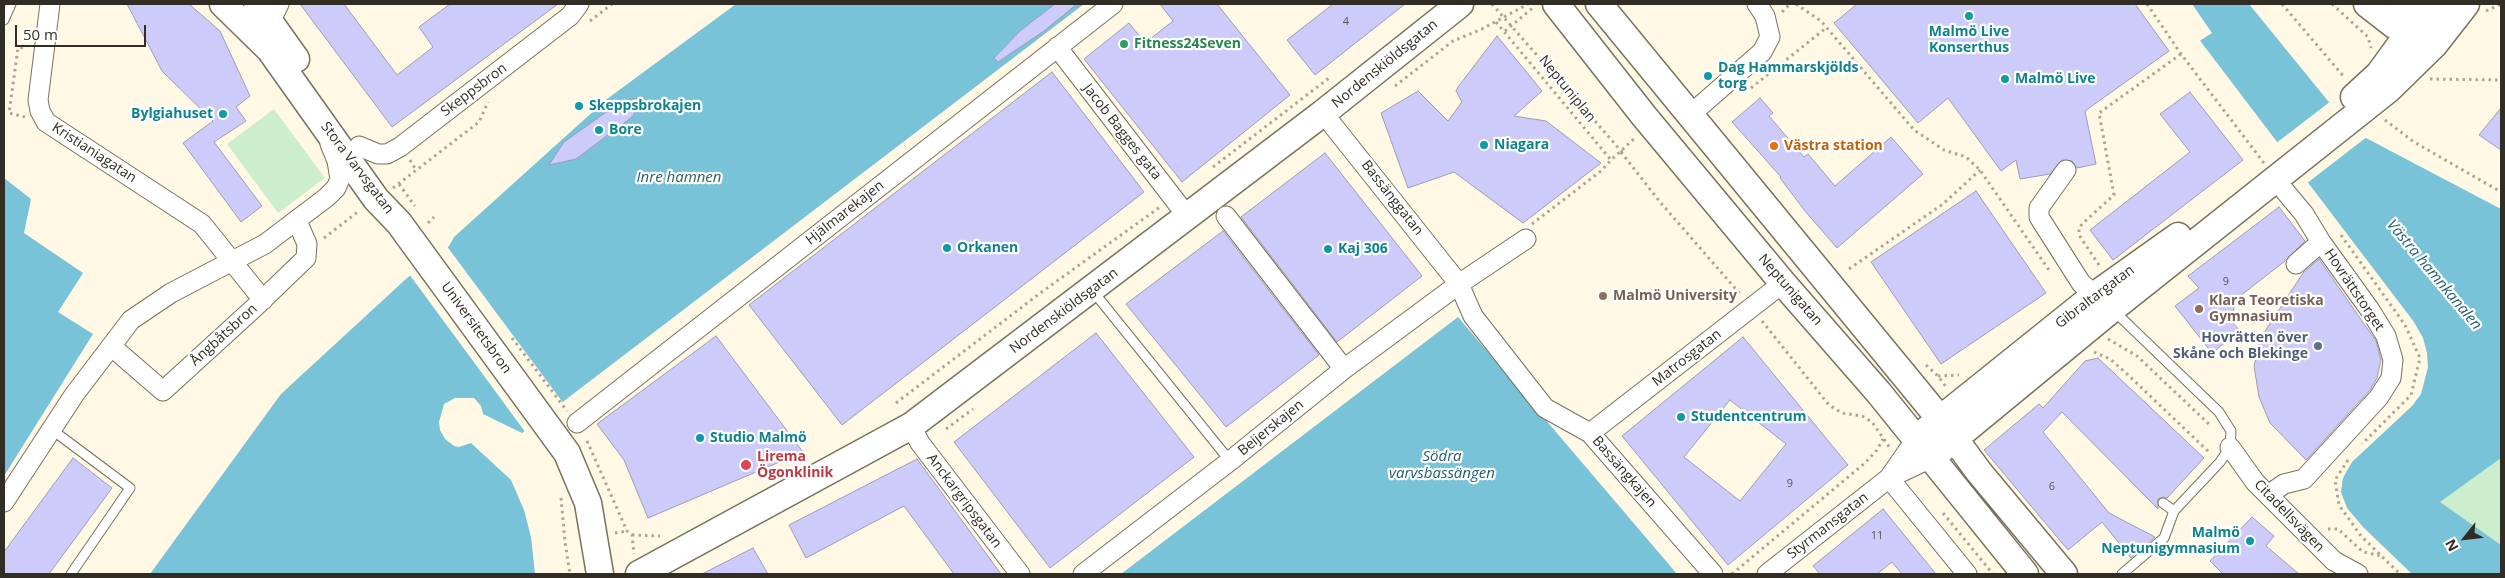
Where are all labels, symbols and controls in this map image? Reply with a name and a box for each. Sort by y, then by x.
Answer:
marker: Malmö Live Konserthus [1963,10,1975,22]
scale bar [18,15,149,47]
house number: 4 [1343,15,1349,29]
street label: Nordenskiöldsgatan [1329,16,1441,112]
text: 50 m [23,24,58,44]
place label: Malmö Live Konserthus [1929,24,2009,56]
place label: Fitness24Seven [1134,36,1241,52]
marker: Fitness24Seven [1118,38,1130,50]
street label: Neptuniplan [1535,52,1599,126]
street label: Skeppsbron [438,60,510,120]
place label: Dag Hammarskjölds torg [1718,60,1859,92]
marker: Dag Hammarskjölds torg [1702,70,1714,82]
place label: Malmö Live [2015,71,2095,87]
marker: Malmö Live [1999,73,2011,85]
street label: Jacob Bagges gata [1079,81,1165,183]
place label: Skeppsbrokajen [589,98,701,114]
marker: Skeppsbrokajen [573,100,585,112]
place label: Bylgiahuset [131,106,213,122]
marker: Bylgiahuset [217,108,229,120]
street label: Kristianiagatan [49,119,139,187]
street label: Stora Varvsgatan [317,119,397,217]
place label: Bore [609,122,642,138]
marker: Bore [593,124,605,136]
place label: Niagara [1494,137,1549,153]
place label: Västra station [1784,138,1883,154]
marker: Niagara [1478,139,1490,151]
marker: Västra station [1768,140,1780,152]
street label: Bassänggatan [1357,157,1427,239]
water label: Inre hamnen [637,169,721,187]
street label: Hjälmarekajen [803,177,887,249]
water label: Västra hamnkanalen [2383,216,2485,334]
place label: Orkanen [957,240,1018,256]
place label: Kaj 306 [1338,241,1388,257]
marker: Orkanen [941,242,953,254]
marker: Kaj 306 [1322,243,1334,255]
street label: Hovrättstorget [2320,246,2388,334]
street label: Neptunigatan [1754,251,1826,329]
street label: Gibraltargatan [2052,262,2138,332]
street label: Nordenskiöldsgatan [1007,265,1121,357]
house number: 9 [2223,275,2229,289]
street label: Universitetsbron [437,279,515,377]
place label: Malmö University [1613,288,1737,304]
marker: Malmö University [1597,290,1609,302]
place label: Klara Teoretiska Gymnasium [2209,293,2324,326]
street label: Ångbåtsbron [187,301,261,369]
marker: Klara Teoretiska Gymnasium [2193,303,2205,315]
street label: Matrosgatan [1649,326,1725,390]
place label: Hovrätten över Skåne och Blekinge [2173,330,2308,362]
marker: Hovrätten över Skåne och Blekinge [2312,340,2324,352]
street label: Beijerskajen [1235,397,1307,459]
place label: Studentcentrum [1691,409,1806,425]
marker: Studentcentrum [1675,411,1687,423]
place label: Studio Malmö [710,430,807,446]
marker: Studio Malmö [694,432,706,444]
street label: Bassängkajen [1588,433,1660,511]
water label: Södra varvsbassängen [1389,448,1495,483]
place label: Lirema Ögonklinik [757,449,833,482]
street label: Anckargripsgatan [923,450,1005,552]
marker: Lirema Ögonklinik [739,458,753,472]
street label: Citadellsvägen [2250,476,2328,556]
house number: 9 [1787,477,1793,491]
house number: 6 [2049,480,2055,494]
street label: Styrmansgatan [1784,489,1872,563]
north arrow [2440,513,2490,563]
place label: Malmö Neptunigymnasium [2101,525,2240,558]
house number: 11 [1871,529,1883,543]
marker: Malmö Neptunigymnasium [2244,535,2256,547]
text: N [2440,536,2463,555]

